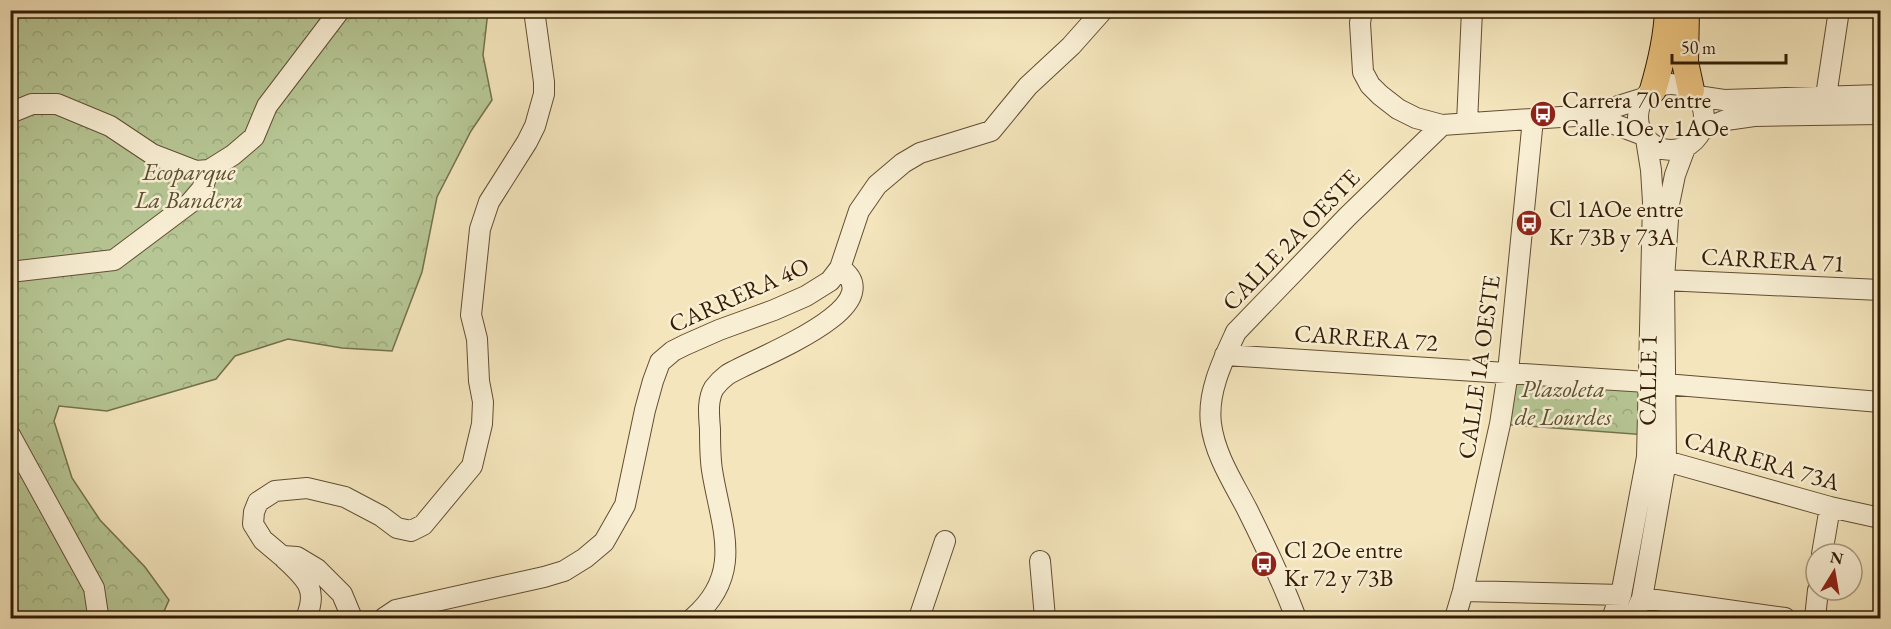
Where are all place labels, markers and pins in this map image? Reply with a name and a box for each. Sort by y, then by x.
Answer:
place label: Carrera 70 entre Calle 1Oe y 1AOe [1562,84,1729,143]
bus stop icon: Carrera 70 entre Calle 1Oe y 1AOe [1528,99,1558,129]
place label: Cl 1AOe entre Kr 73B y 73A [1549,193,1683,252]
bus stop icon: Cl 1AOe entre Kr 73B y 73A [1514,208,1544,238]
place label: Cl 2Oe entre Kr 72 y 73B [1284,534,1403,593]
bus stop icon: Cl 2Oe entre Kr 72 y 73B [1249,549,1279,579]

